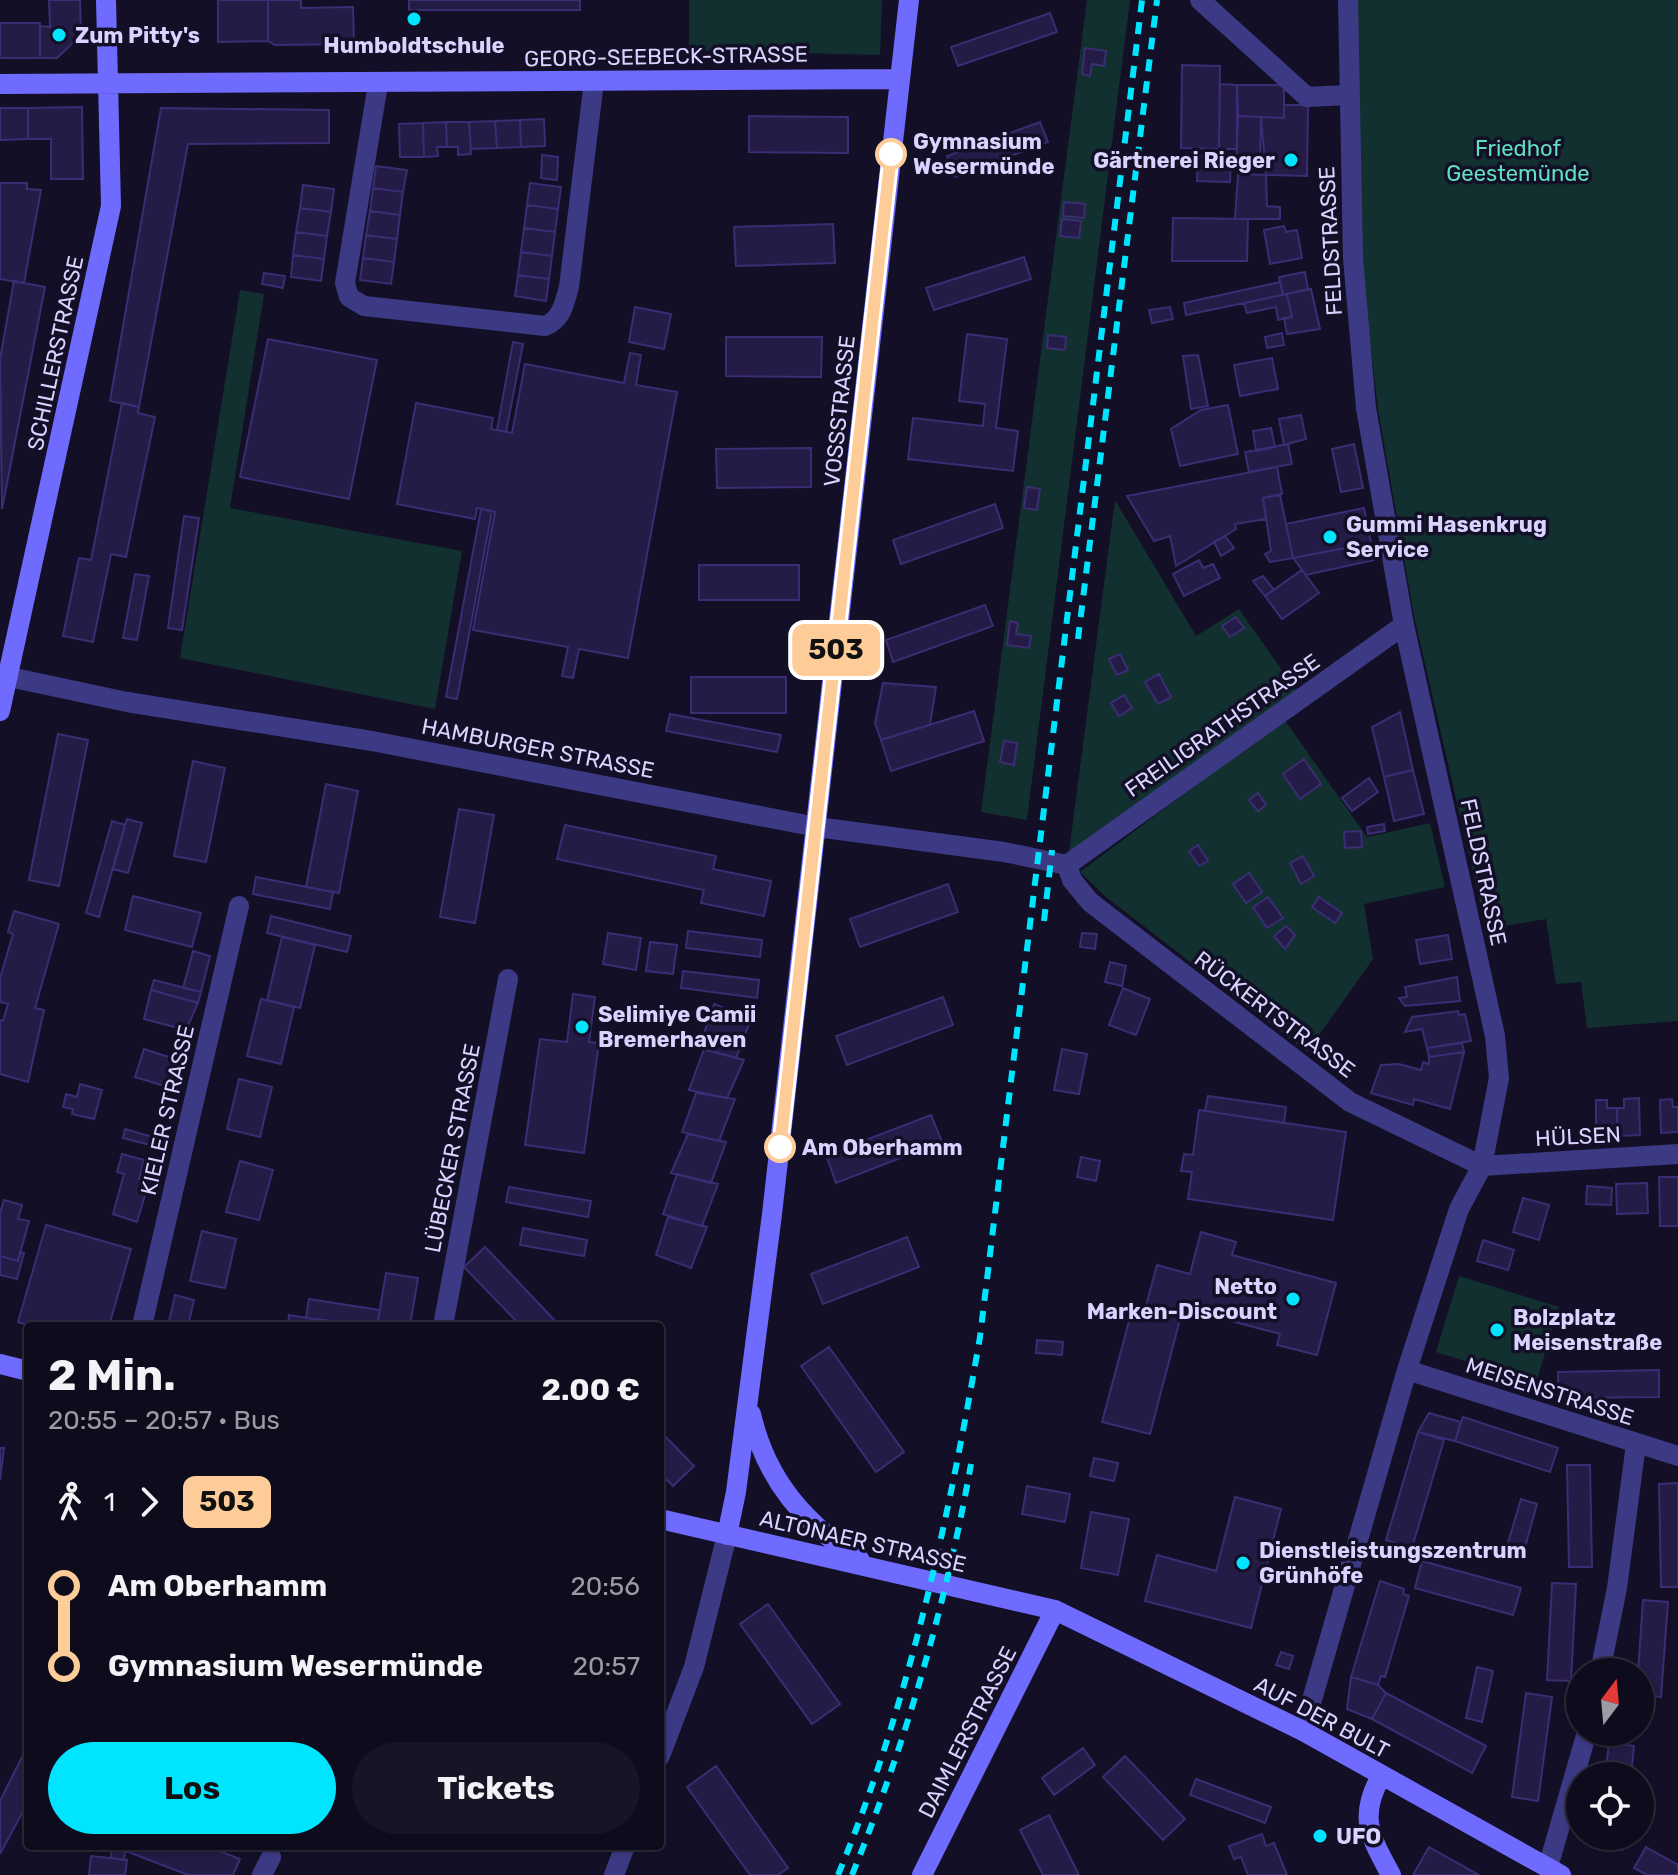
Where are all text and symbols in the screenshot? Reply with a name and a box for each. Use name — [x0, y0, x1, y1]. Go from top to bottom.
marker: Humboldtschule — [405, 10, 423, 28]
place label: Zum Pitty's — [75, 22, 200, 49]
marker: Zum Pitty's — [50, 26, 68, 44]
place label: Humboldtschule — [323, 32, 505, 59]
street label: GEORG-SEEBECK-STRASSE — [524, 41, 808, 72]
place label: Gymnasium Wesermünde — [913, 128, 1055, 180]
park label: Friedhof Geestemünde — [1446, 135, 1590, 187]
marker: Gymnasium Wesermünde — [876, 139, 906, 169]
place label: Gärtnerei Rieger — [1093, 147, 1275, 174]
marker: Gärtnerei Rieger — [1282, 151, 1300, 169]
street label: FELDSTRASSE — [1313, 166, 1348, 316]
street label: SCHILLERSTRASSE — [22, 253, 89, 453]
street label: VOSSSTRASSE — [818, 334, 861, 488]
place label: Gummi Hasenkrug Service — [1346, 511, 1547, 563]
marker: Gummi Hasenkrug Service — [1321, 528, 1339, 546]
line badge: 503 — [790, 624, 882, 676]
text: 503 — [808, 633, 864, 666]
street label: FREILIGRATHSTRASSE — [1120, 648, 1325, 803]
street label: HAMBURGER STRASSE — [419, 713, 657, 784]
street label: FELDSTRASSE — [1455, 796, 1512, 948]
street label: RÜCKERTSTRASSE — [1189, 945, 1360, 1083]
place label: Selimiye Camii Bremerhaven — [598, 1001, 756, 1053]
marker: Selimiye Camii Bremerhaven — [573, 1018, 591, 1036]
street label: KIELER STRASSE — [135, 1022, 200, 1198]
street label: LÜBECKER STRASSE — [419, 1041, 486, 1255]
street label: HÜLSEN — [1534, 1121, 1622, 1152]
marker: Am Oberhamm — [765, 1132, 795, 1162]
place label: Am Oberhamm — [802, 1134, 963, 1161]
place label: Netto Marken-Discount — [1087, 1273, 1277, 1325]
marker: Netto Marken-Discount — [1284, 1290, 1302, 1308]
place label: Bolzplatz Meisenstraße — [1513, 1304, 1662, 1356]
marker: Bolzplatz Meisenstraße — [1488, 1321, 1506, 1339]
text: 2 Min. — [48, 1349, 176, 1401]
street label: MEISENSTRASSE — [1462, 1352, 1637, 1431]
text: 2.00 € — [541, 1372, 640, 1408]
text: 20:55 – 20:57 · Bus — [48, 1405, 280, 1436]
icon: walk — [48, 1480, 92, 1524]
icon: forward — [127, 1480, 171, 1524]
text: 503 — [199, 1485, 255, 1518]
text: 1 — [104, 1487, 115, 1518]
street label: ALTONAER STRASSE — [757, 1505, 969, 1578]
place label: Dienstleistungszentrum Grünhöfe — [1259, 1537, 1527, 1589]
marker: Dienstleistungszentrum Grünhöfe — [1234, 1554, 1252, 1572]
text: Am Oberhamm — [108, 1568, 327, 1604]
text: 20:56 — [570, 1571, 640, 1602]
street label: DAIMLERSTRASSE — [912, 1642, 1022, 1823]
text: Gymnasium Wesermünde — [108, 1648, 483, 1684]
text: 20:57 — [573, 1651, 640, 1682]
north arrow — [1566, 1658, 1654, 1746]
map controls — [1566, 1658, 1654, 1850]
street label: AUF DER BULT — [1250, 1671, 1394, 1764]
button: Los — [48, 1742, 336, 1834]
button: Tickets — [352, 1742, 640, 1834]
button: locate — [1566, 1762, 1654, 1850]
place label: UFO — [1336, 1823, 1381, 1850]
marker: UFO — [1311, 1827, 1329, 1845]

